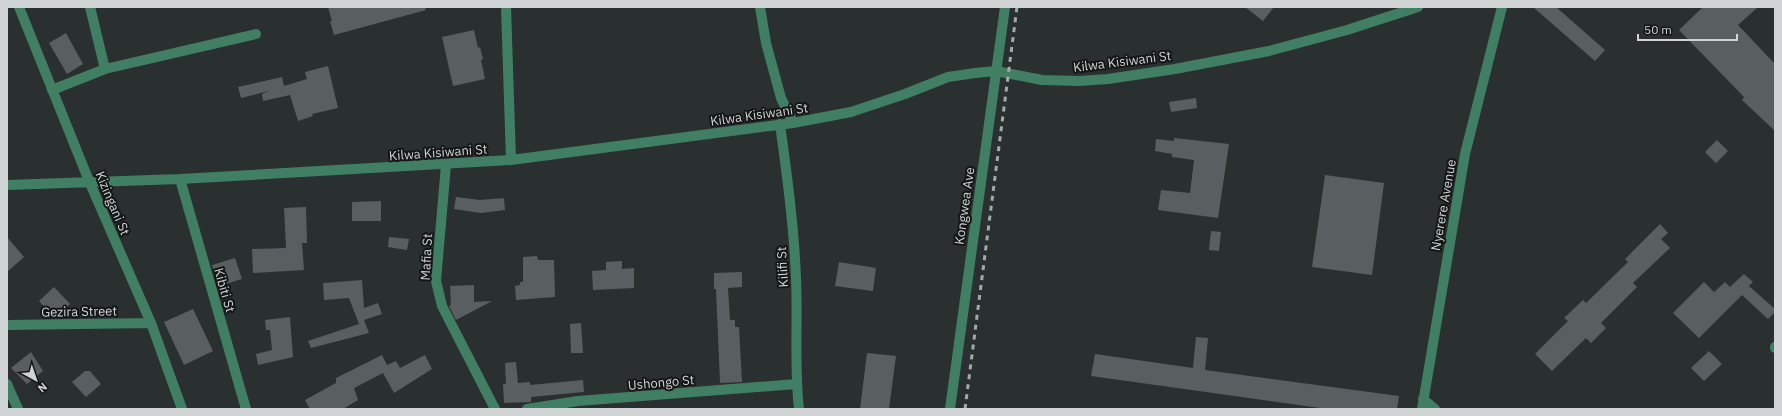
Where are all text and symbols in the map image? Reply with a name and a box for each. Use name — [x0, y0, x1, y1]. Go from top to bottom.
scale bar — [1638, 16, 1737, 42]
text: 50 m — [1644, 22, 1672, 37]
street label: Kilwa Kisiwani St — [1072, 47, 1172, 76]
street label: Kilwa Kisiwani St — [709, 99, 809, 130]
street label: Kilwa Kisiwani St — [388, 141, 488, 164]
street label: Nyerere Avenue — [1427, 158, 1460, 252]
street label: Kongwea Ave — [951, 166, 978, 246]
street label: Kizingani St — [91, 169, 134, 238]
street label: Mafia St — [417, 233, 436, 281]
street label: Kilifi St — [773, 246, 792, 288]
street label: Kibiti St — [210, 266, 239, 314]
street label: Gezira Street — [41, 302, 117, 321]
north arrow — [16, 360, 56, 400]
street label: Ushongo St — [627, 371, 695, 394]
text: N — [35, 380, 50, 396]

